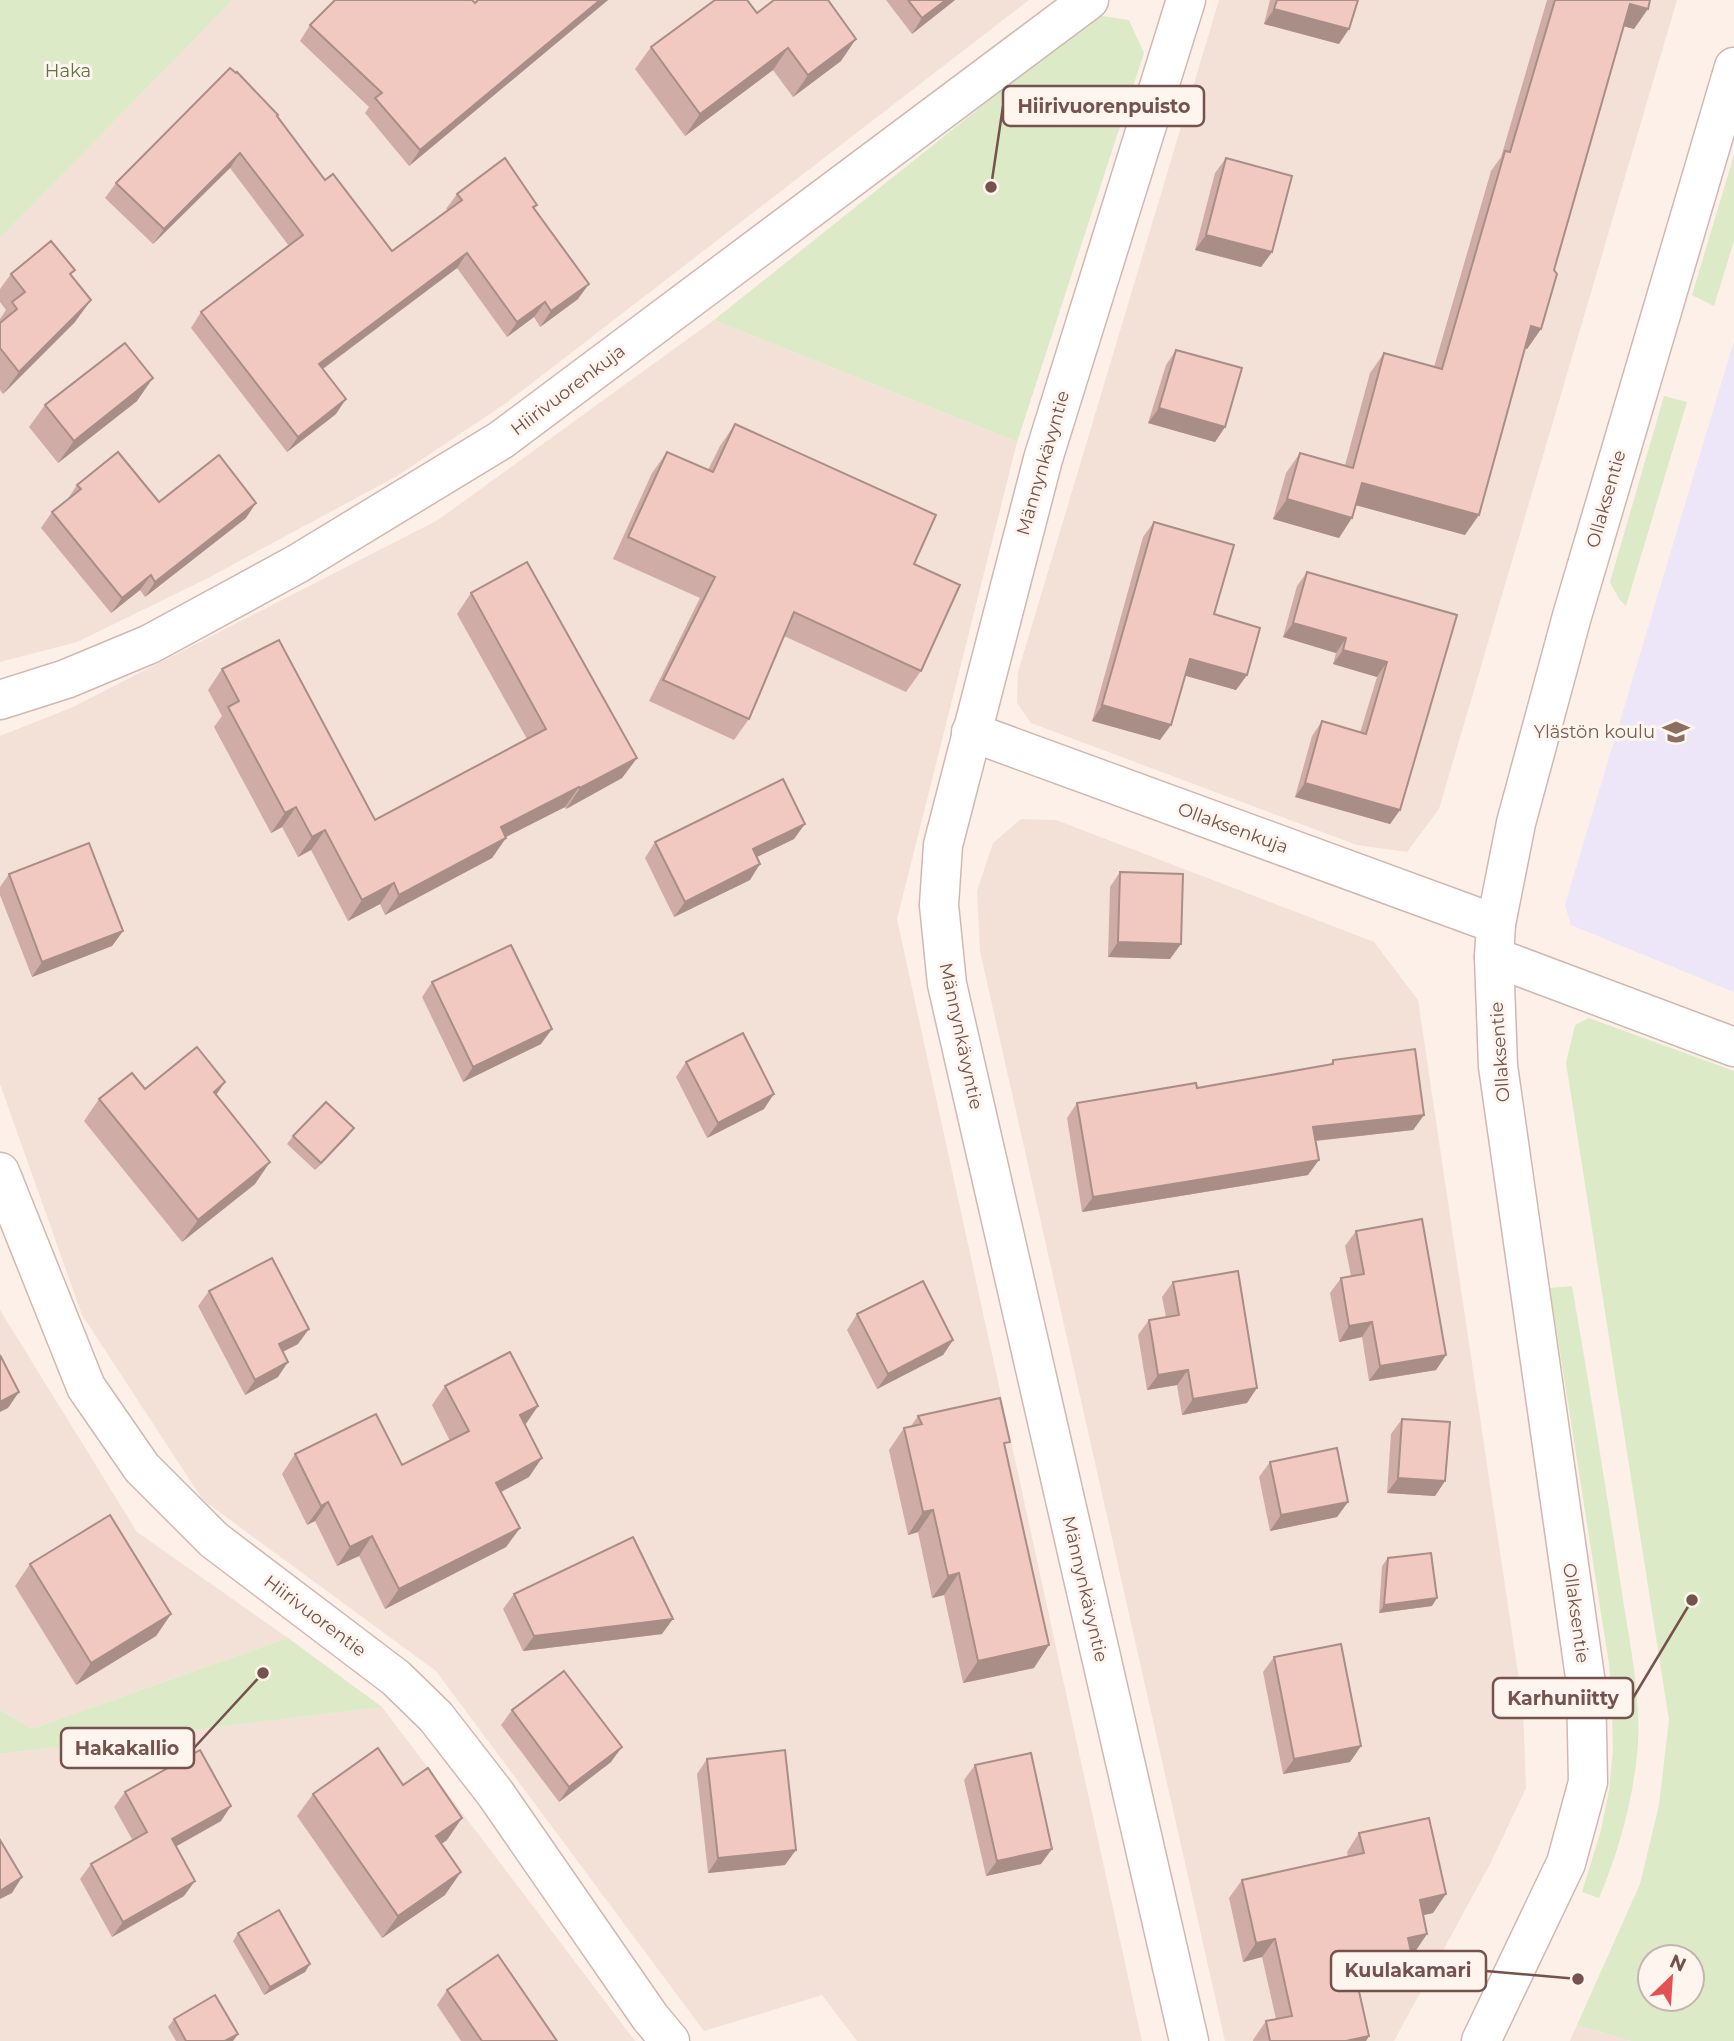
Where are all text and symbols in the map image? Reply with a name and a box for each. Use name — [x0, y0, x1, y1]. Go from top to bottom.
park label: Haka — [45, 60, 91, 82]
callout: Hiirivuorenpuisto — [1003, 86, 1204, 126]
text: Hiirivuorenpuisto — [1018, 95, 1191, 118]
street label: Hiirivuorenkuja — [506, 340, 630, 440]
street label: Männynkävyntie — [1012, 388, 1074, 538]
street label: Ollaksentie — [1582, 447, 1630, 550]
school or university icon: Ylästön koulu — [1661, 717, 1691, 747]
place label: Ylästön koulu — [1534, 721, 1655, 743]
street label: Ollaksenkuja — [1175, 798, 1291, 858]
street label: Männynkävyntie — [935, 961, 987, 1111]
street label: Ollaksentie — [1486, 1001, 1514, 1103]
street label: Männynkävyntie — [1057, 1514, 1113, 1664]
street label: Ollaksentie — [1558, 1562, 1594, 1665]
street label: Hiirivuorentie — [259, 1570, 371, 1662]
callout: Karhuniitty — [1493, 1678, 1633, 1718]
text: Karhuniitty — [1507, 1687, 1619, 1710]
callout: Hakakallio — [61, 1728, 194, 1768]
text: Hakakallio — [75, 1737, 179, 1760]
north arrow — [1636, 1943, 1706, 2013]
text: N — [1666, 1949, 1690, 1977]
callout: Kuulakamari — [1331, 1951, 1486, 1991]
text: Kuulakamari — [1345, 1959, 1471, 1982]

